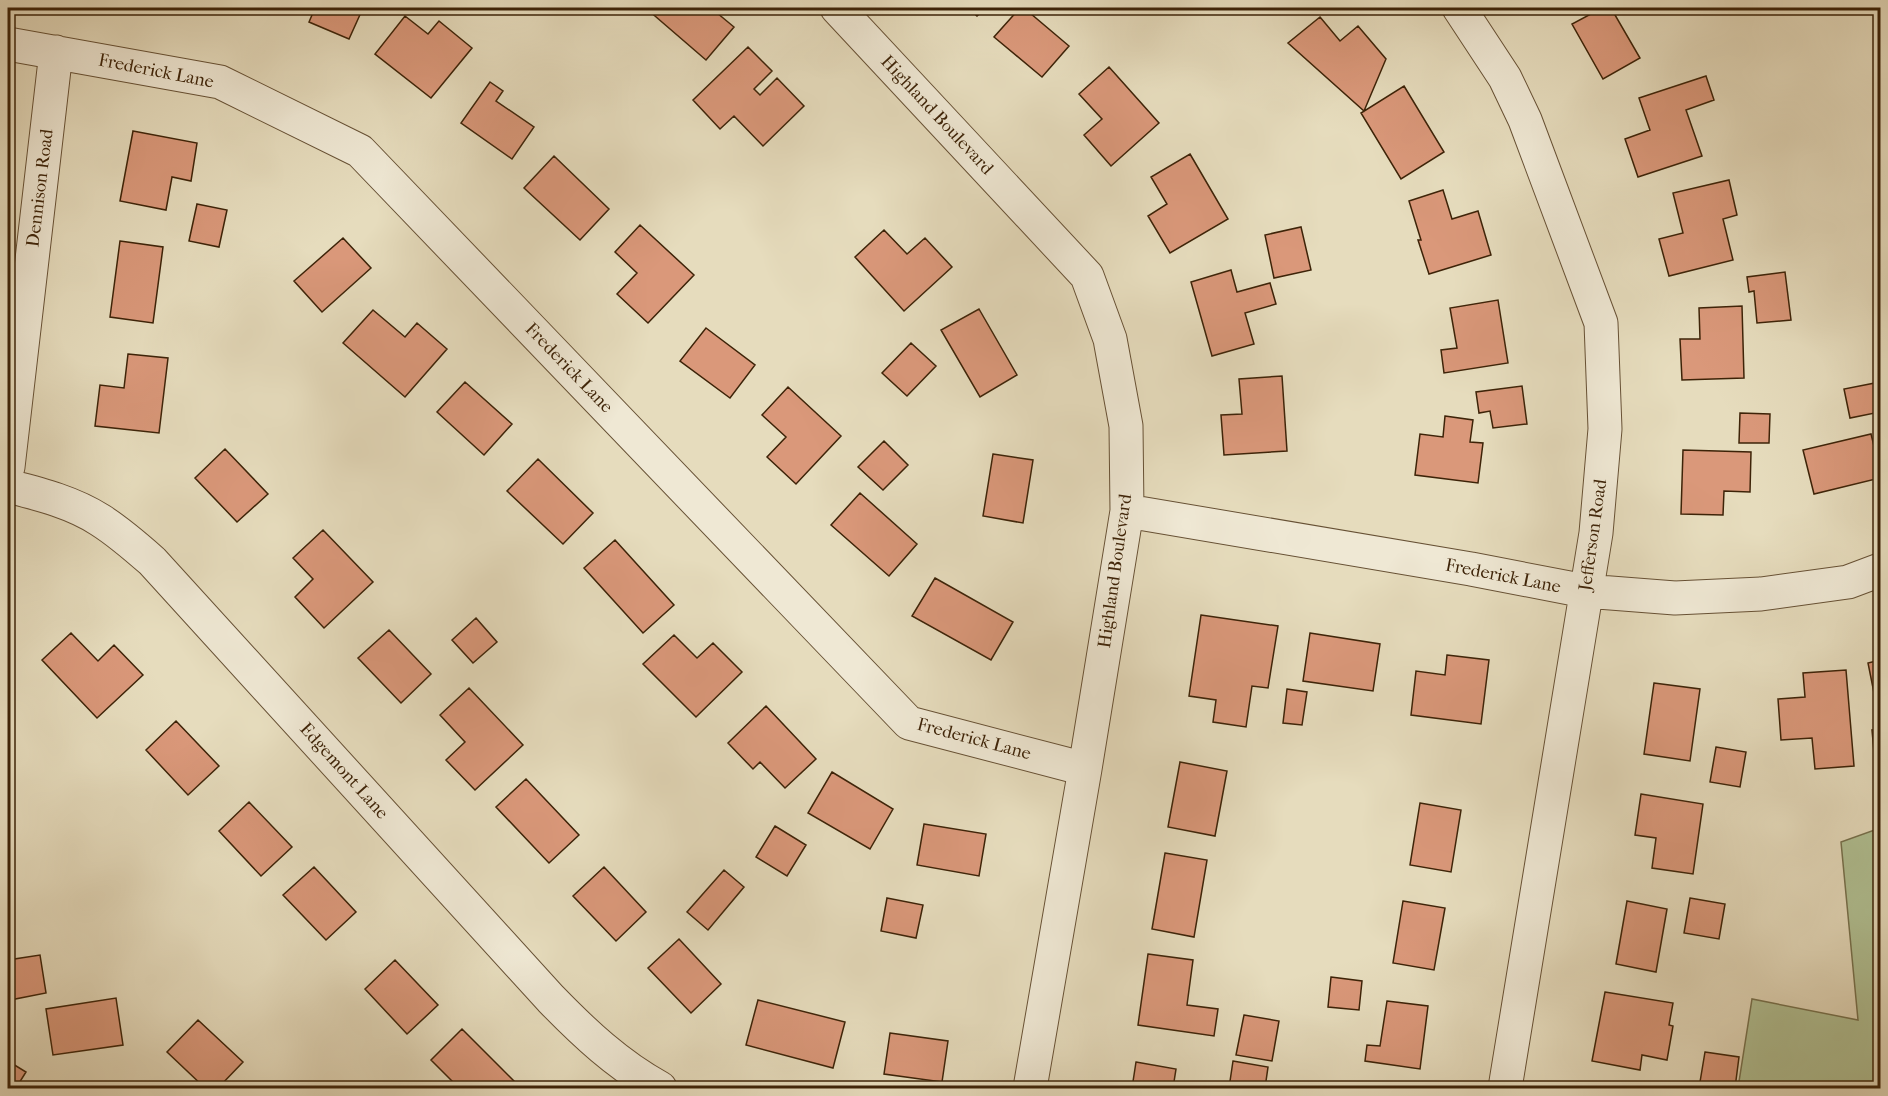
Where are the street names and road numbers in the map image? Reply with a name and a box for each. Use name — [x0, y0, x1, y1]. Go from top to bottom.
street label: Frederick Lane — [96, 50, 216, 93]
street label: Highland Boulevard — [876, 51, 998, 179]
street label: Dennison Road — [22, 128, 58, 248]
street label: Frederick Lane — [521, 319, 617, 418]
street label: Jefferson Road — [1574, 478, 1611, 594]
street label: Highland Boulevard — [1094, 492, 1136, 649]
street label: Frederick Lane — [1443, 555, 1563, 598]
street label: Frederick Lane — [915, 714, 1033, 764]
street label: Edgemont Lane — [295, 719, 393, 824]

